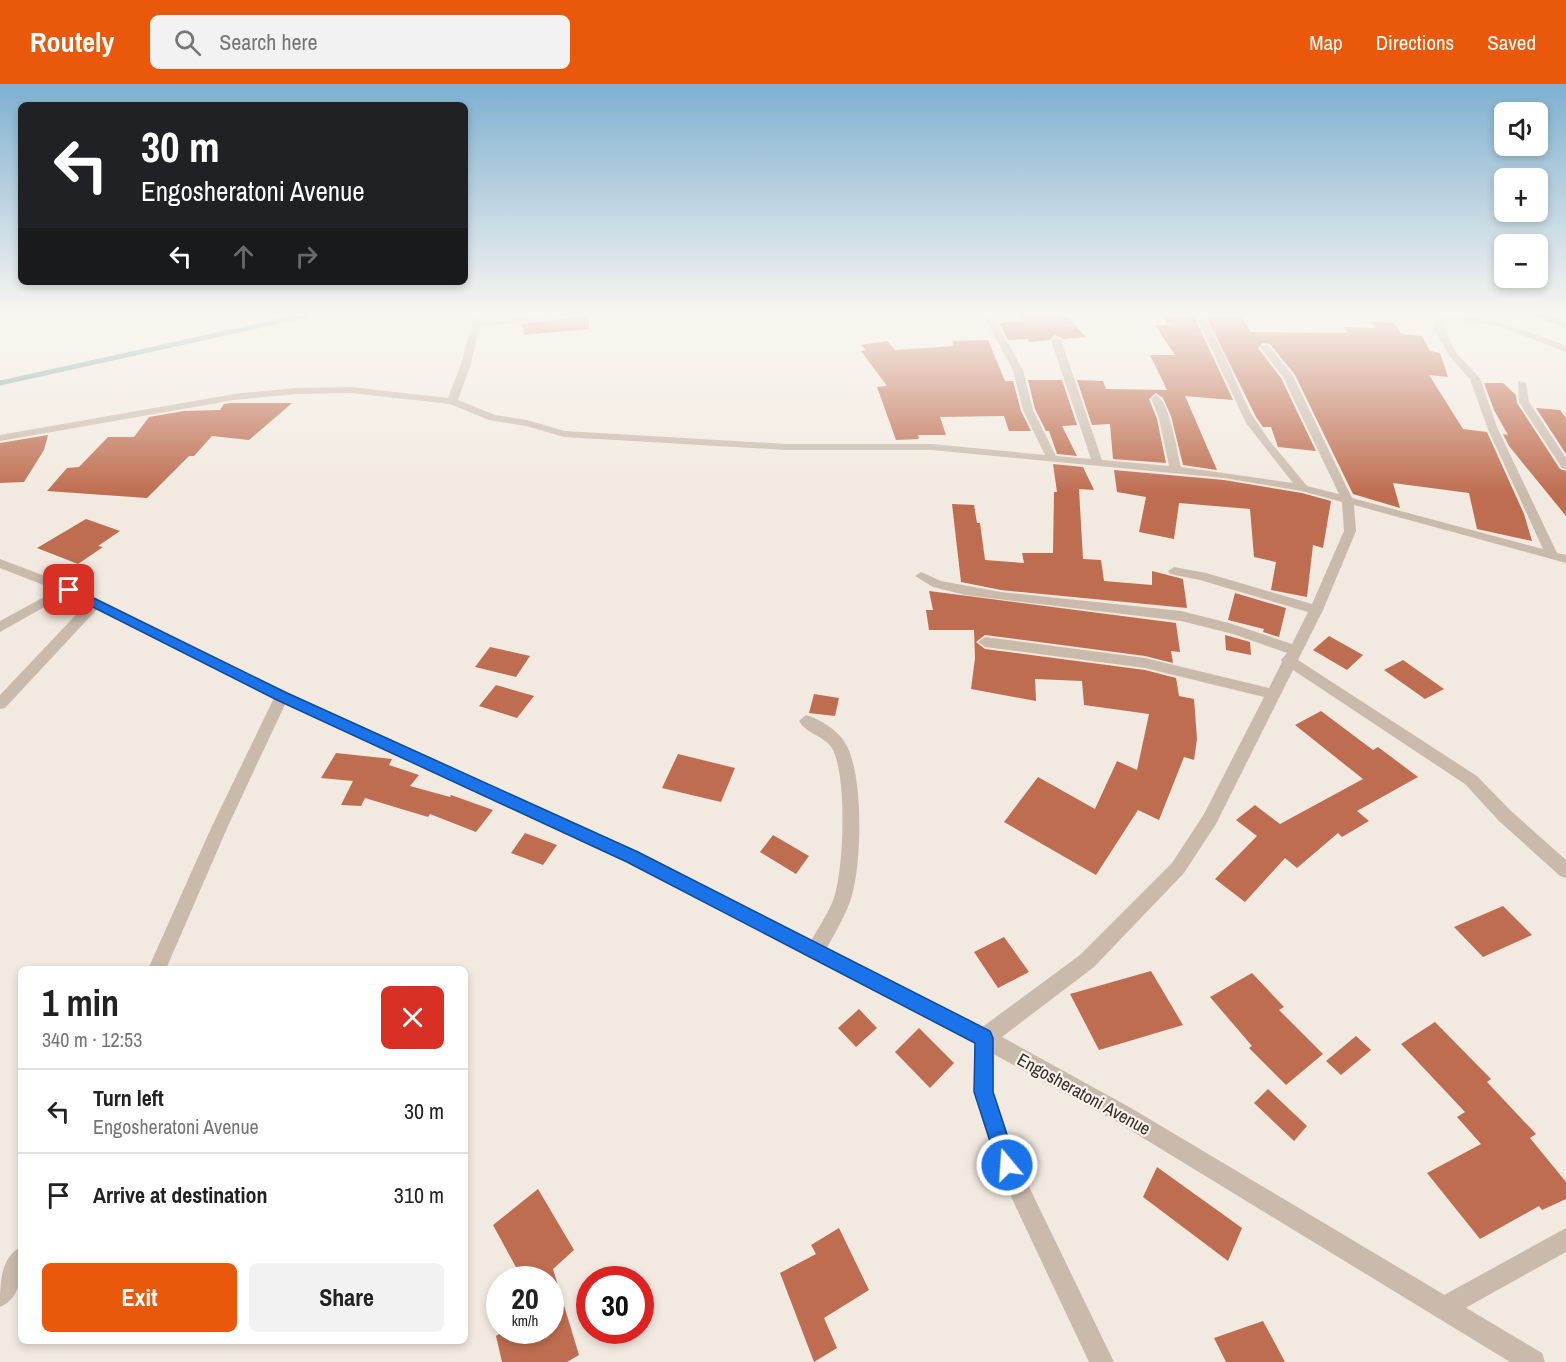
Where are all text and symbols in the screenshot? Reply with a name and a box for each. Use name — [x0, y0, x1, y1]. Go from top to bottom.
search box — [150, 15, 570, 69]
text: Routely — [30, 23, 114, 61]
icon: search — [171, 26, 204, 59]
text: Search here — [219, 27, 317, 57]
text: Map — [1309, 28, 1343, 57]
text: Directions — [1376, 28, 1454, 57]
text: Saved — [1487, 28, 1536, 57]
map controls — [1494, 102, 1548, 288]
button: sound — [1494, 102, 1548, 156]
text: 30 m — [141, 119, 220, 175]
icon: left — [42, 126, 120, 204]
button: + — [1494, 168, 1548, 222]
text: Engosheratoni Avenue — [141, 173, 365, 209]
button: − — [1494, 234, 1548, 288]
icon: left — [164, 240, 197, 273]
icon: ahead — [227, 240, 260, 273]
icon: right — [290, 240, 323, 273]
pin — [43, 564, 94, 615]
icon: arrive — [52, 573, 85, 606]
text: 1 min — [42, 979, 119, 1027]
button: close — [381, 986, 444, 1049]
text: 340 m · 12:53 — [42, 1026, 142, 1053]
street label: Engosheratoni Avenue — [1013, 1047, 1155, 1141]
text: Turn left — [93, 1083, 164, 1113]
icon: left — [42, 1095, 75, 1128]
text: 30 m — [404, 1096, 444, 1126]
text: Engosheratoni Avenue — [93, 1113, 259, 1140]
position arrow — [975, 1133, 1039, 1197]
icon: arrive — [42, 1179, 75, 1212]
text: Arrive at destination — [93, 1180, 267, 1210]
text: 310 m — [394, 1180, 444, 1210]
button: Exit — [42, 1263, 237, 1332]
button: Share — [249, 1263, 444, 1332]
speed limit sign: 30 — [576, 1266, 654, 1344]
text: 20 — [511, 1278, 539, 1318]
text: km/h — [512, 1310, 538, 1331]

